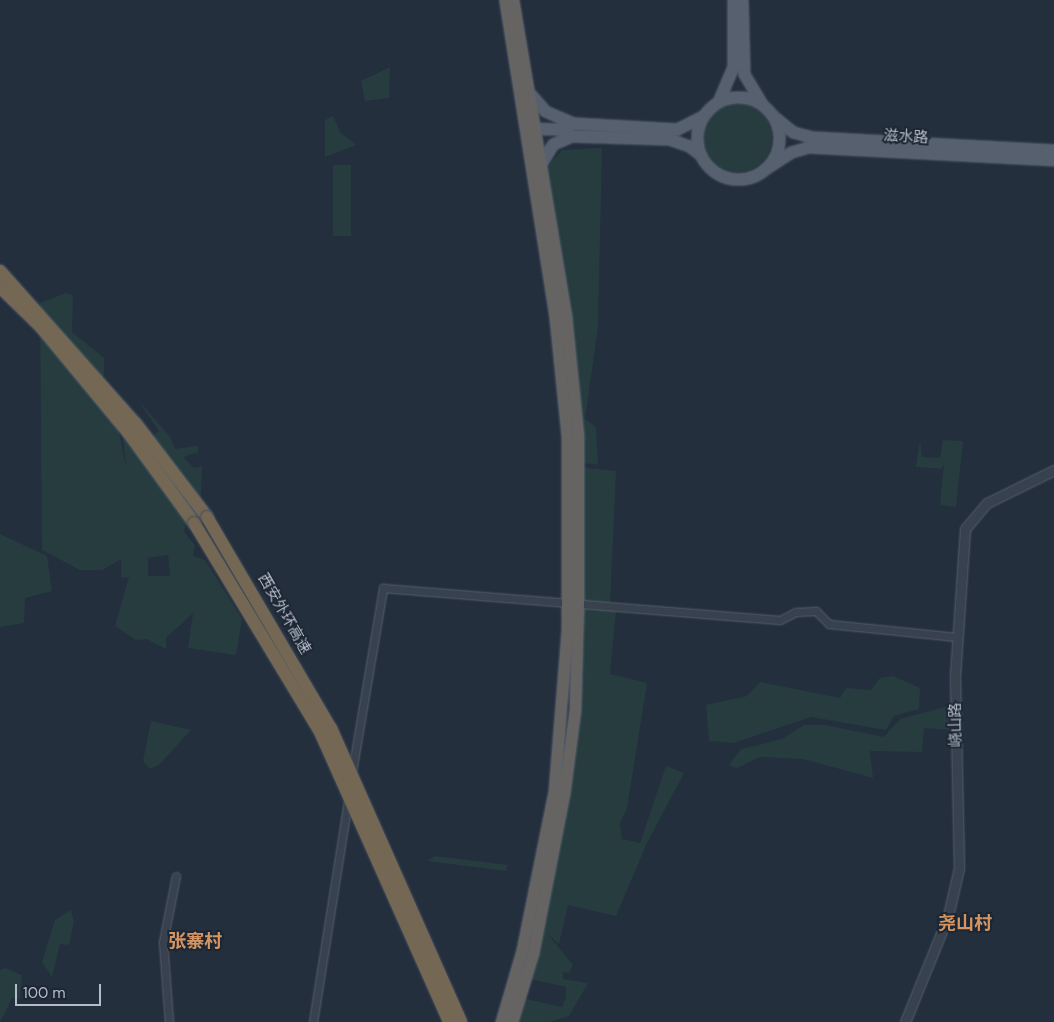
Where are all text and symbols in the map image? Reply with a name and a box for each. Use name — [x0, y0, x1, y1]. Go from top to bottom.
street label: 滋水路 — [883, 127, 929, 147]
street label: 西安外环高速 — [254, 571, 314, 657]
street label: 峣山路 — [947, 702, 965, 748]
district label: 尧山村 — [938, 912, 992, 934]
district label: 张寨村 — [168, 930, 222, 952]
scale bar — [18, 974, 104, 1006]
text: 100 m — [23, 983, 66, 1003]

